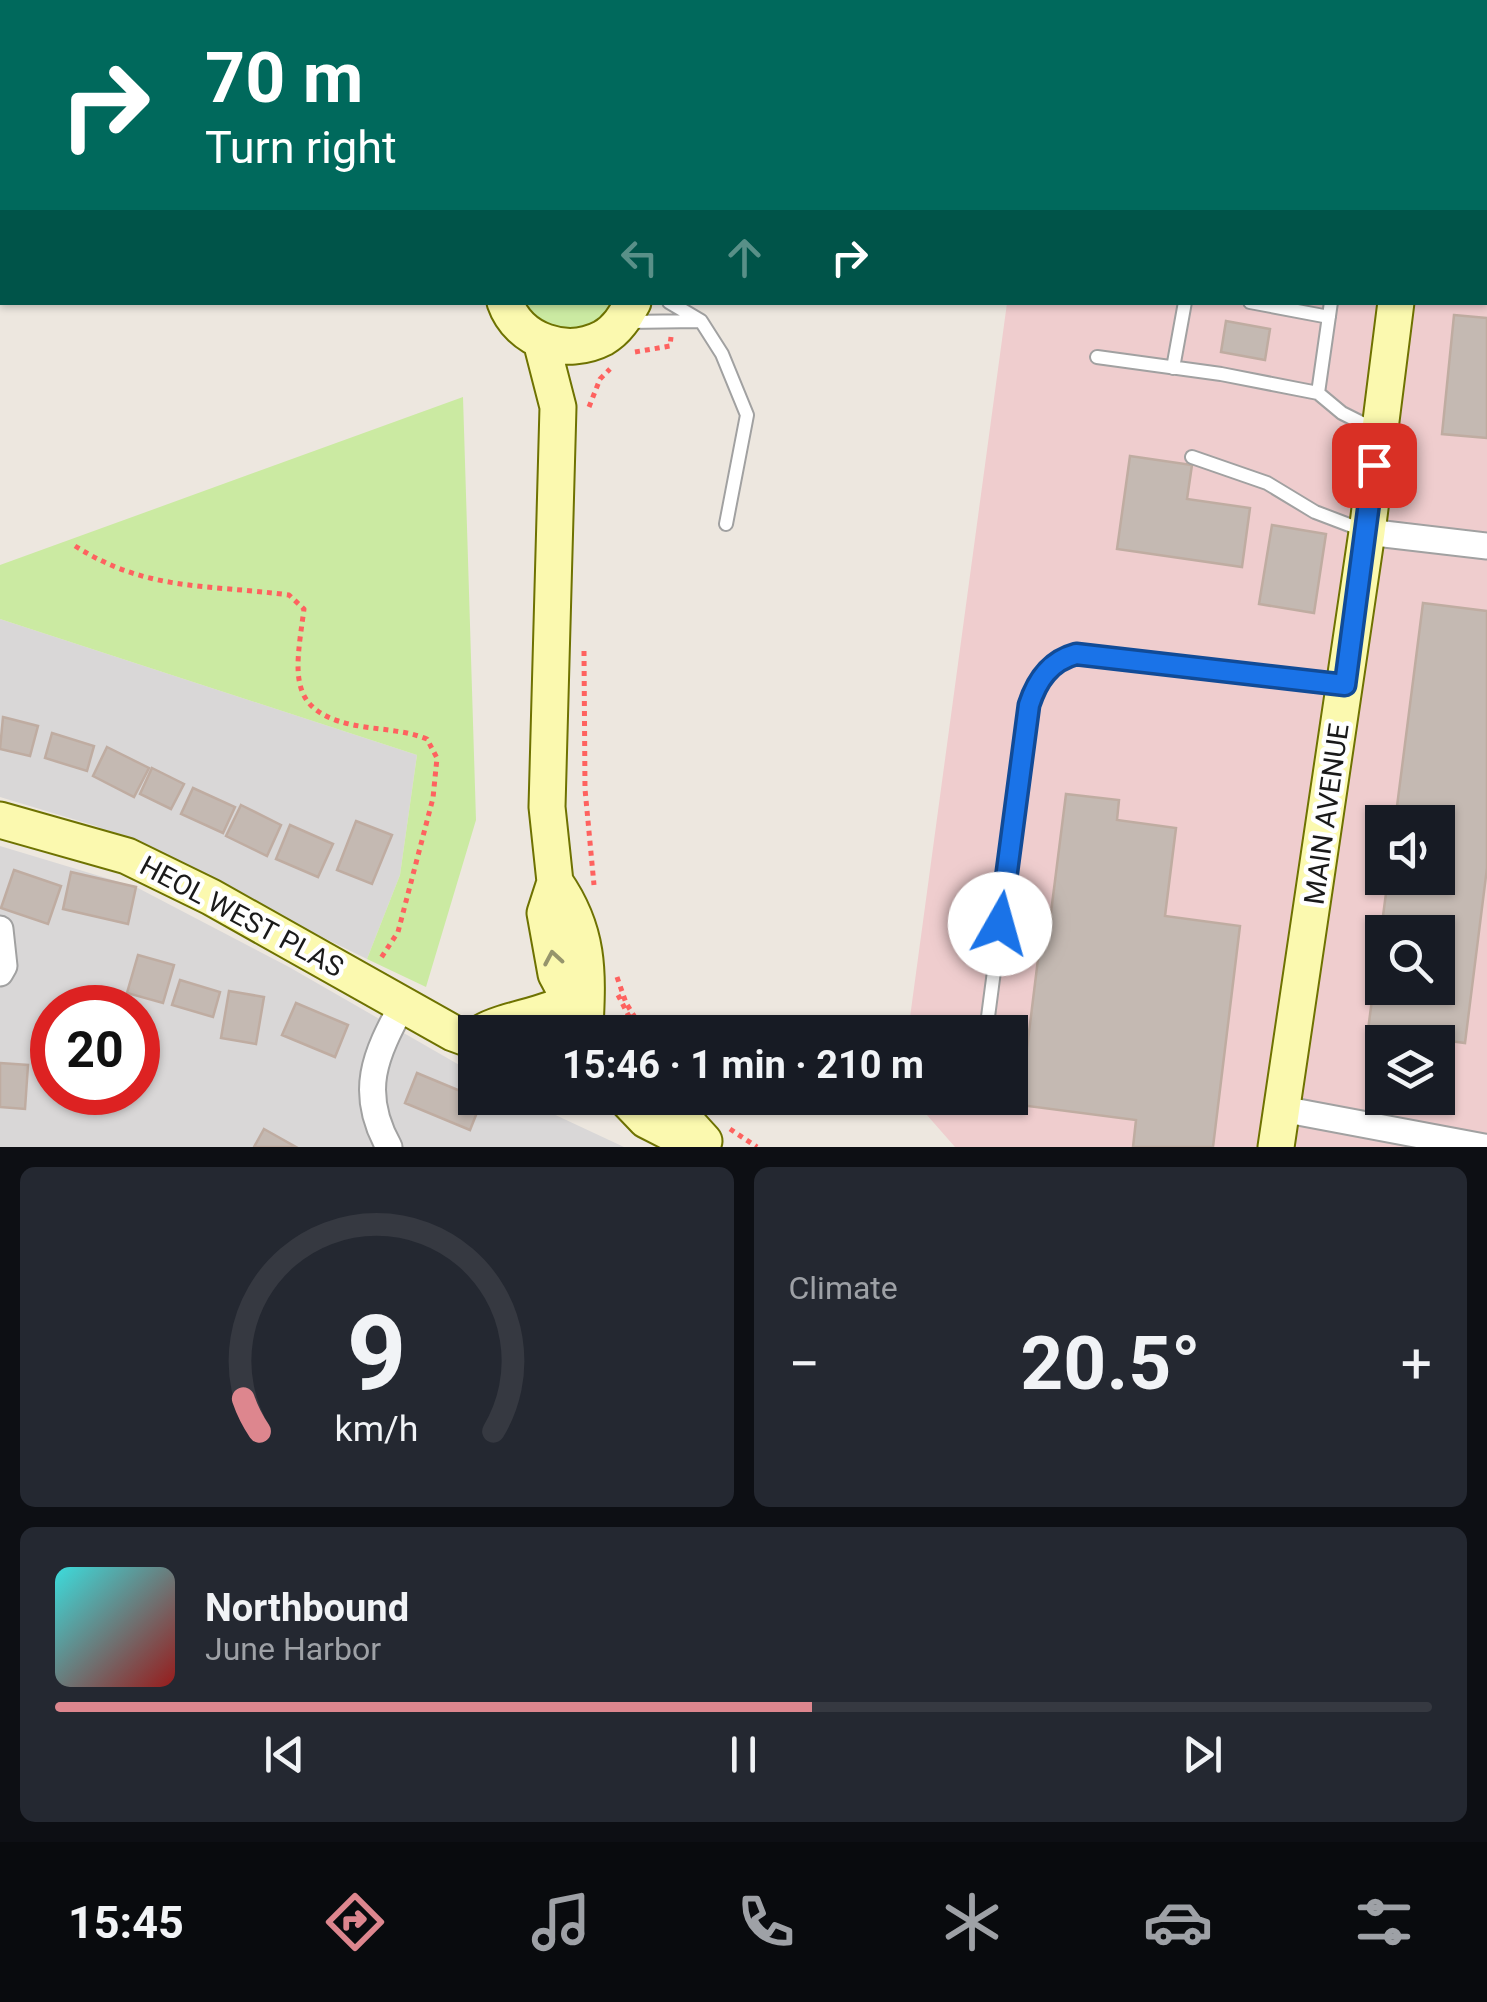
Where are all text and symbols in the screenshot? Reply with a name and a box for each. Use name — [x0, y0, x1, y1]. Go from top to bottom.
text: 70 m — [205, 37, 363, 119]
icon: right — [40, 40, 170, 170]
text: Turn right — [205, 121, 397, 174]
icon: left — [612, 230, 667, 285]
icon: ahead — [717, 230, 772, 285]
icon: right — [822, 230, 877, 285]
pin — [1332, 423, 1417, 508]
icon: arrive — [1347, 438, 1402, 493]
street label: MAIN AVENUE — [1297, 721, 1356, 907]
map controls — [1365, 805, 1455, 1115]
button: sound — [1365, 805, 1455, 895]
street label: HEOL WEST PLAS — [134, 849, 349, 984]
position arrow — [948, 872, 1052, 976]
button: search — [1365, 915, 1455, 1005]
one-way arrow — [543, 949, 564, 966]
speed limit sign: 20 — [30, 985, 160, 1115]
button: layers — [1365, 1025, 1455, 1115]
text: 15:46 · 1 min · 210 m — [562, 1043, 924, 1087]
text: Climate — [789, 1269, 898, 1307]
text: 9 — [347, 1293, 407, 1414]
text: 20.5° — [1020, 1319, 1200, 1407]
text: − — [789, 1332, 820, 1396]
text: + — [1401, 1332, 1432, 1396]
text: km/h — [335, 1408, 419, 1450]
text: Northbound — [205, 1586, 409, 1630]
text: June Harbor — [205, 1630, 381, 1668]
icon: previous — [257, 1727, 312, 1782]
icon: pause — [716, 1727, 771, 1782]
icon: next — [1175, 1727, 1230, 1782]
icon: directions — [320, 1887, 390, 1957]
icon: music — [526, 1887, 596, 1957]
icon: phone — [731, 1887, 801, 1957]
icon: climate — [937, 1887, 1007, 1957]
icon: car — [1143, 1887, 1213, 1957]
icon: filters — [1349, 1887, 1419, 1957]
text: 15:45 — [68, 1896, 184, 1949]

